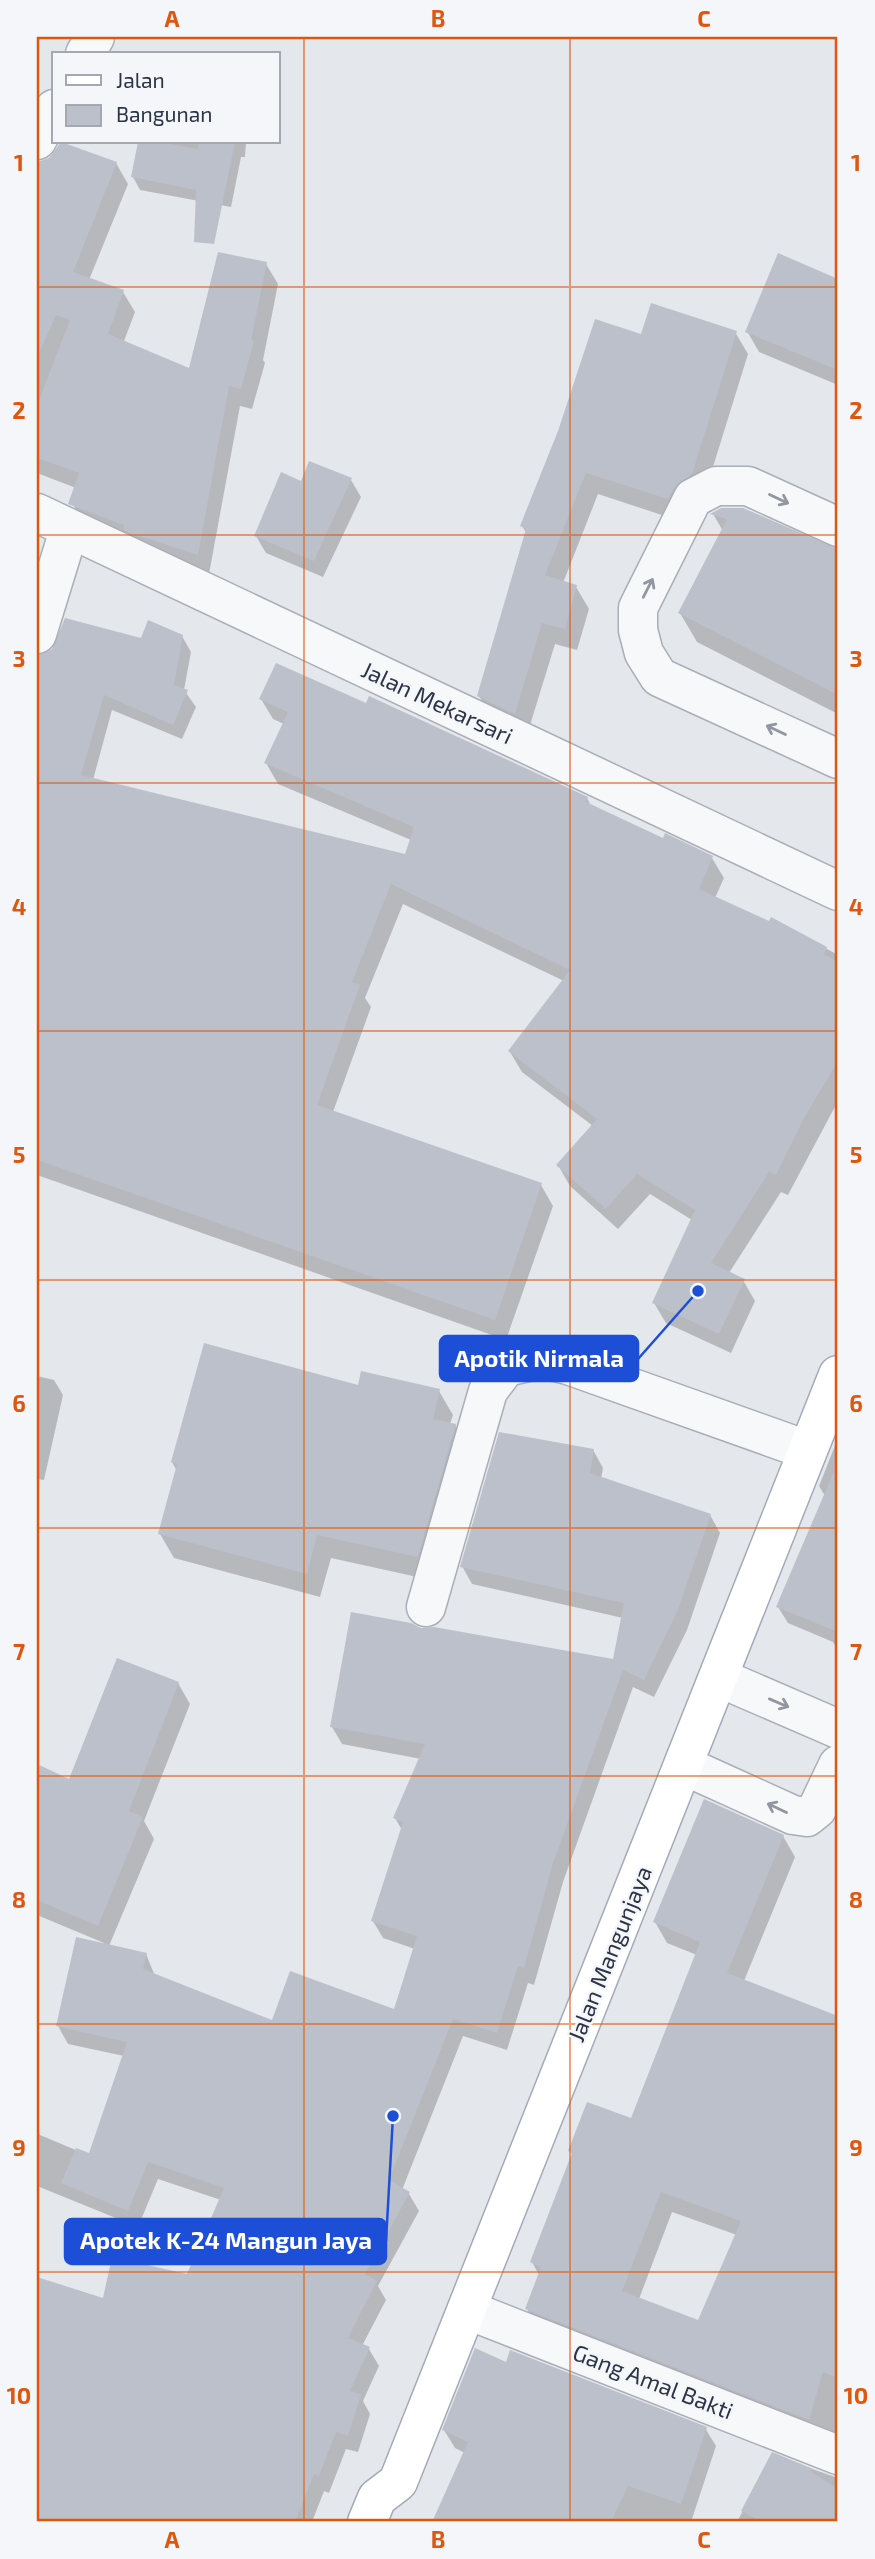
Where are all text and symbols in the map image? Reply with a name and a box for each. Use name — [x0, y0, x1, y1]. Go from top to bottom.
text: A — [164, 4, 180, 32]
text: B — [431, 4, 445, 32]
text: C — [697, 4, 711, 32]
legend — [52, 52, 280, 144]
text: Jalan — [116, 67, 165, 92]
text: Bangunan — [116, 101, 212, 126]
text: 1 — [14, 148, 24, 176]
text: 1 — [851, 148, 861, 176]
text: 2 — [12, 396, 26, 424]
text: 2 — [849, 396, 863, 424]
one-way arrow — [768, 493, 789, 507]
one-way arrow — [641, 578, 655, 599]
text: 3 — [12, 644, 26, 672]
text: 3 — [849, 644, 863, 672]
street label: Jalan Mekarsari — [357, 655, 518, 749]
one-way arrow — [766, 723, 787, 736]
text: 4 — [12, 892, 26, 920]
text: 4 — [849, 892, 863, 920]
text: 5 — [13, 1140, 25, 1168]
text: 5 — [850, 1140, 862, 1168]
callout: Apotik Nirmala — [440, 1336, 638, 1381]
text: Apotik Nirmala — [454, 1343, 624, 1372]
text: 6 — [12, 1389, 26, 1417]
text: 6 — [849, 1389, 863, 1417]
text: 7 — [13, 1637, 25, 1665]
text: 7 — [850, 1637, 862, 1665]
one-way arrow — [768, 1697, 790, 1710]
one-way arrow — [767, 1801, 788, 1814]
street label: Jalan Mangunjaya — [561, 1862, 657, 2046]
text: 8 — [12, 1885, 26, 1913]
text: 8 — [849, 1885, 863, 1913]
text: 9 — [12, 2133, 26, 2161]
text: 9 — [849, 2133, 863, 2161]
callout: Apotek K-24 Mangun Jaya — [65, 2219, 386, 2264]
text: Apotek K-24 Mangun Jaya — [80, 2225, 372, 2254]
street label: Gang Amal Bakti — [569, 2338, 737, 2424]
text: 10 — [7, 2381, 31, 2409]
text: 10 — [844, 2381, 868, 2409]
text: A — [164, 2525, 180, 2553]
text: B — [431, 2525, 445, 2553]
text: C — [697, 2525, 711, 2553]

